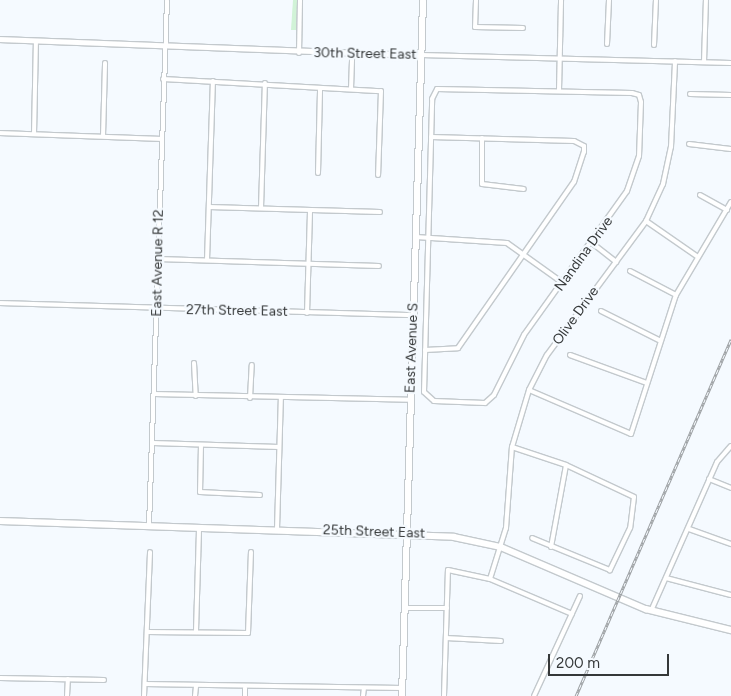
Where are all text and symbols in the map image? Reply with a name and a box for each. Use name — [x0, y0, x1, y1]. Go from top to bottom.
street label: 30th Street East — [313, 45, 417, 63]
street label: East Avenue R 12 — [149, 209, 167, 317]
street label: Nandina Drive — [551, 213, 617, 295]
street label: Olive Drive — [549, 284, 603, 348]
street label: 27th Street East — [186, 302, 288, 320]
street label: East Avenue S — [402, 303, 422, 393]
street label: 25th Street East — [323, 522, 425, 542]
scale bar — [551, 644, 672, 676]
text: 200 m — [556, 654, 600, 672]

